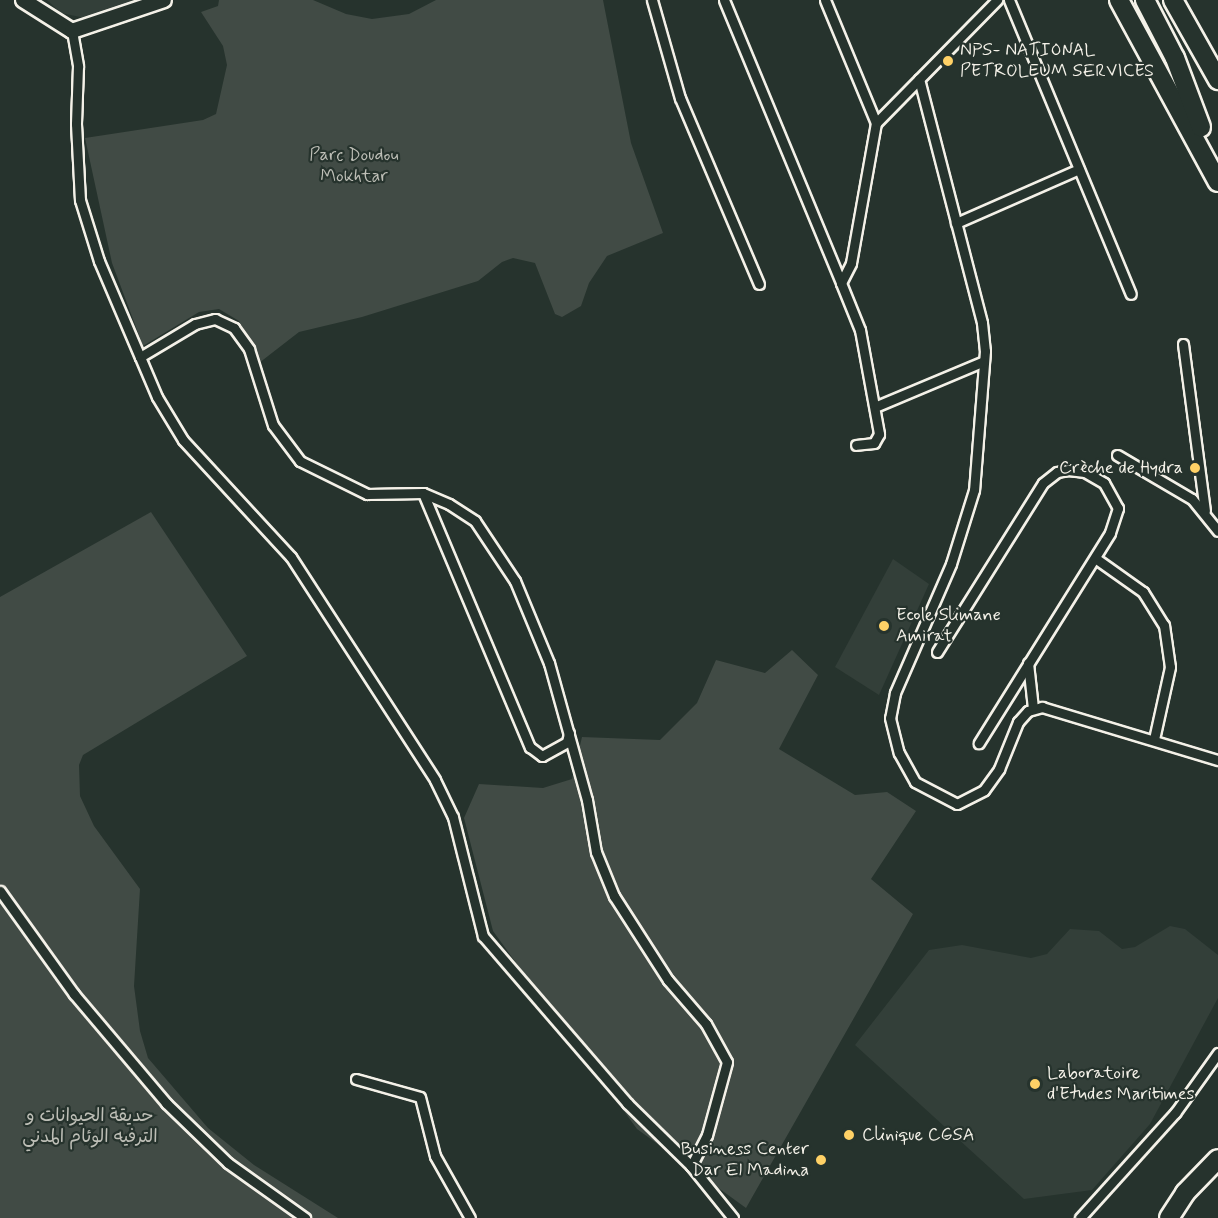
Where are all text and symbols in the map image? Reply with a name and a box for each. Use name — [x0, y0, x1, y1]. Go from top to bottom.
place label: NPS- NATIONAL PETROLEUM SERVICES — [960, 40, 1159, 82]
marker: NPS- NATIONAL PETROLEUM SERVICES — [941, 54, 955, 68]
park label: Parc Doudou Mokhtar — [309, 145, 399, 188]
place label: Crèche de Hydra — [1054, 457, 1183, 479]
marker: Crèche de Hydra — [1188, 461, 1202, 475]
place label: Ecole Slimane Amirat — [896, 605, 1001, 648]
marker: Ecole Slimane Amirat — [877, 619, 891, 633]
place label: Laboratoire d'Etudes Maritimes — [1047, 1063, 1197, 1106]
marker: Laboratoire d'Etudes Maritimes — [1028, 1077, 1042, 1091]
park label: حديقة الحيوانات و الترفيه الوئام المدني — [22, 1106, 158, 1148]
place label: Clinique CGSA — [862, 1124, 974, 1146]
marker: Clinique CGSA — [840, 1126, 858, 1144]
place label: Business Center Dar El Madina — [678, 1139, 809, 1182]
marker: Business Center Dar El Madina — [814, 1153, 828, 1167]

